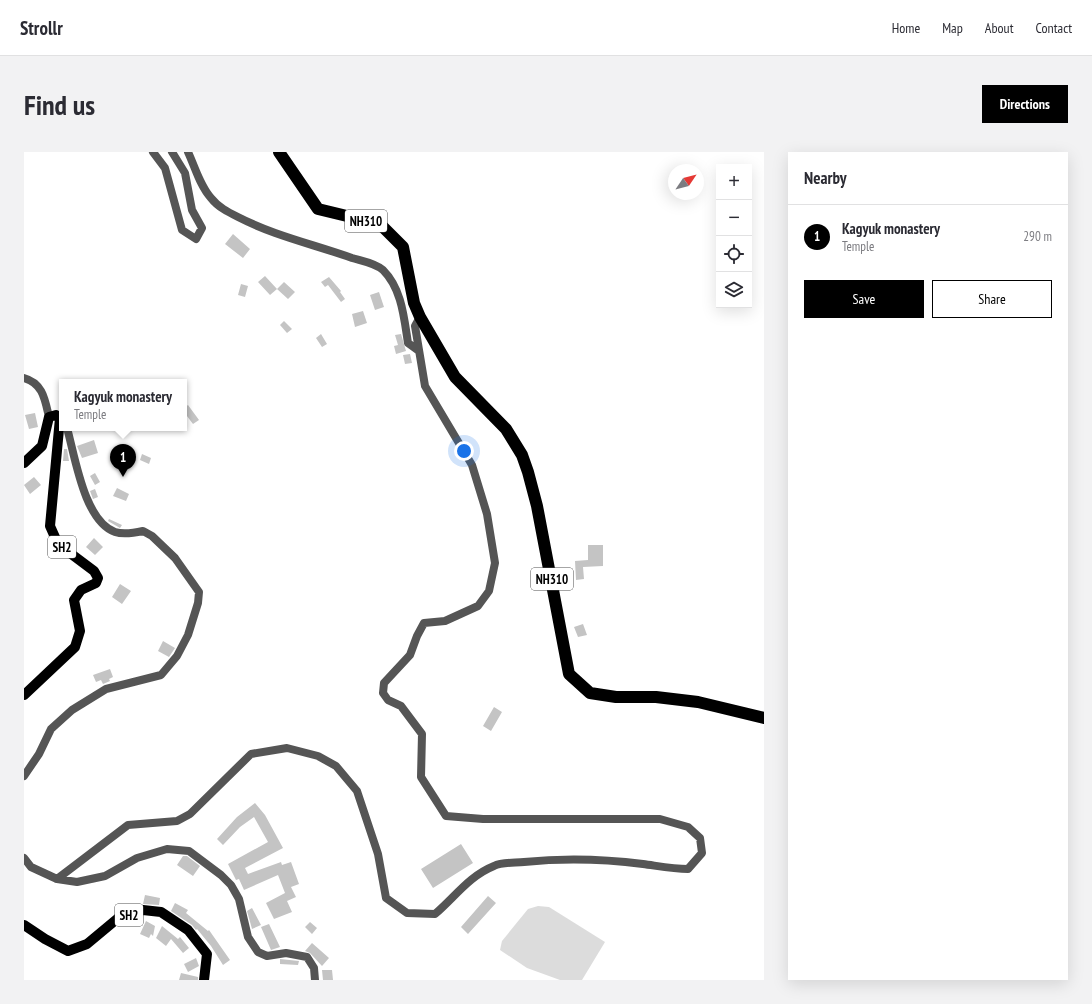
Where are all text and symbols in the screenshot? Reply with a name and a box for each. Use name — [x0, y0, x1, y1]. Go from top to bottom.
text: Strollr — [20, 16, 63, 40]
text: Home — [892, 19, 920, 37]
text: Map — [942, 19, 963, 37]
text: About — [985, 19, 1014, 37]
text: Contact — [1036, 19, 1072, 37]
button: Directions — [982, 85, 1068, 123]
text: Find us — [24, 86, 95, 123]
north arrow — [668, 164, 704, 200]
map controls — [716, 164, 752, 308]
button: + — [716, 164, 752, 200]
text: Nearby — [804, 167, 847, 189]
button: − — [716, 200, 752, 236]
road number: NH310 — [345, 210, 387, 232]
text: Kagyuk monastery — [842, 219, 940, 238]
text: 1 — [814, 228, 820, 245]
text: 290 m — [1023, 228, 1052, 245]
button: locate — [716, 236, 752, 272]
text: Temple — [842, 238, 874, 255]
button: layers — [716, 272, 752, 308]
button: Save — [804, 280, 924, 318]
button: Share — [932, 280, 1052, 318]
popup — [59, 379, 187, 431]
text: Kagyuk monastery — [74, 387, 172, 406]
text: Temple — [74, 406, 106, 423]
your location — [454, 441, 474, 461]
pin: 1 — [110, 444, 136, 477]
road number: SH2 — [48, 536, 76, 558]
road number: NH310 — [531, 568, 573, 590]
road number: SH2 — [115, 904, 143, 926]

